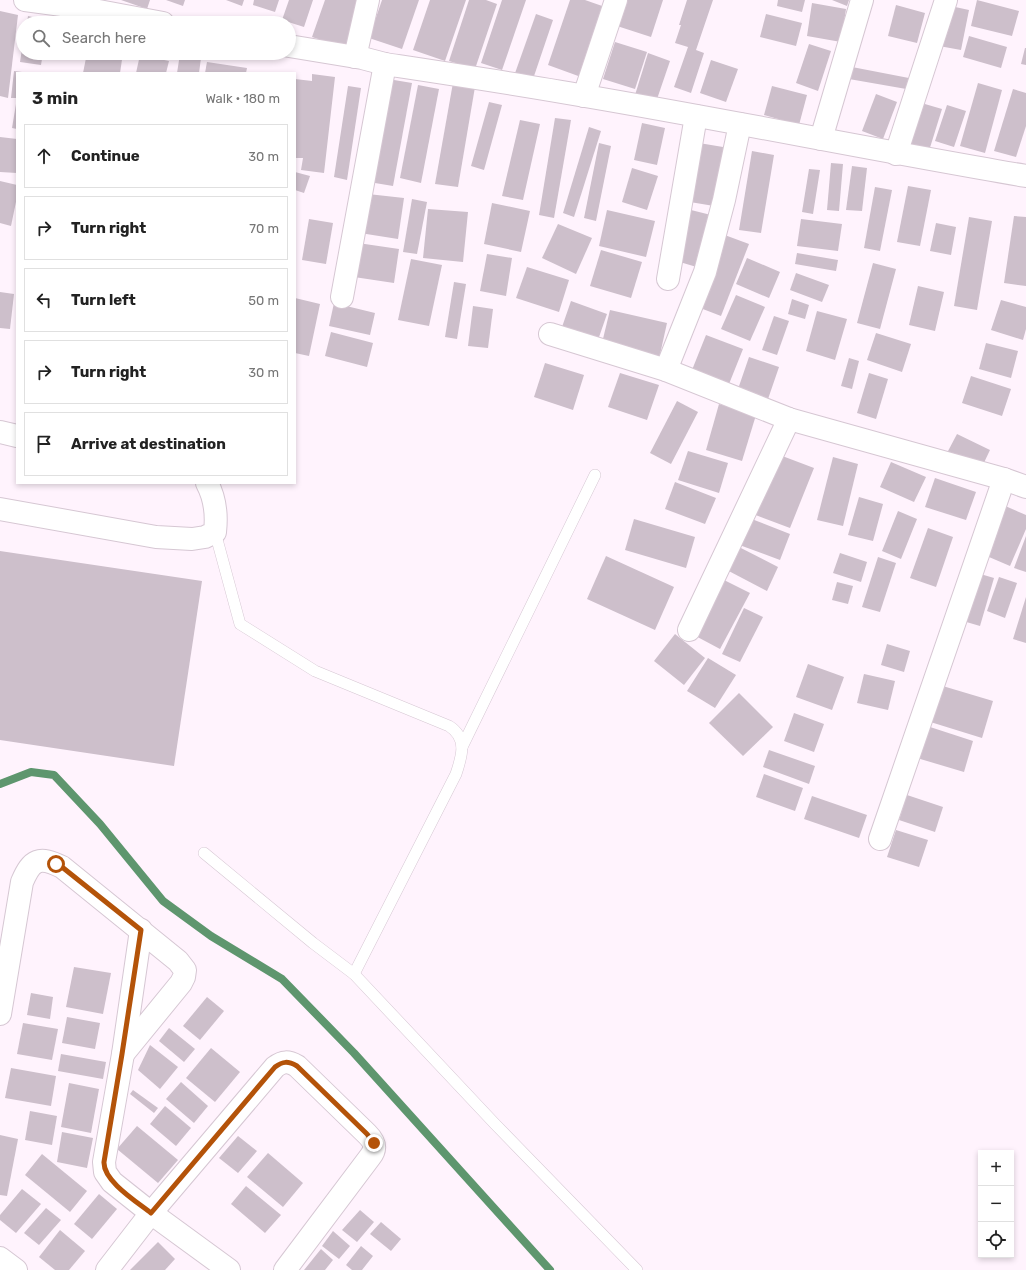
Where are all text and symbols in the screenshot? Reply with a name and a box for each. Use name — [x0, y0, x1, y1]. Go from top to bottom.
search box — [16, 16, 296, 60]
icon: search — [30, 27, 52, 49]
text: Search here — [62, 29, 146, 47]
text: 3 min — [32, 88, 78, 108]
text: Walk · 180 m — [205, 91, 280, 106]
icon: ahead — [33, 145, 55, 167]
text: Continue — [71, 147, 140, 165]
text: 30 m — [248, 149, 279, 164]
icon: right — [33, 217, 55, 239]
text: Turn right — [71, 219, 146, 237]
text: 70 m — [249, 221, 279, 236]
icon: left — [33, 289, 55, 311]
text: Turn left — [71, 291, 136, 309]
text: 50 m — [248, 293, 279, 308]
icon: right — [33, 361, 55, 383]
text: Turn right — [71, 363, 146, 381]
text: 30 m — [248, 365, 279, 380]
icon: arrive — [33, 433, 55, 455]
text: Arrive at destination — [71, 435, 226, 453]
route start — [47, 855, 65, 873]
route end — [365, 1134, 383, 1152]
map controls — [978, 1150, 1014, 1258]
button: + — [978, 1150, 1014, 1186]
button: − — [978, 1186, 1014, 1222]
button: locate — [978, 1222, 1014, 1258]

